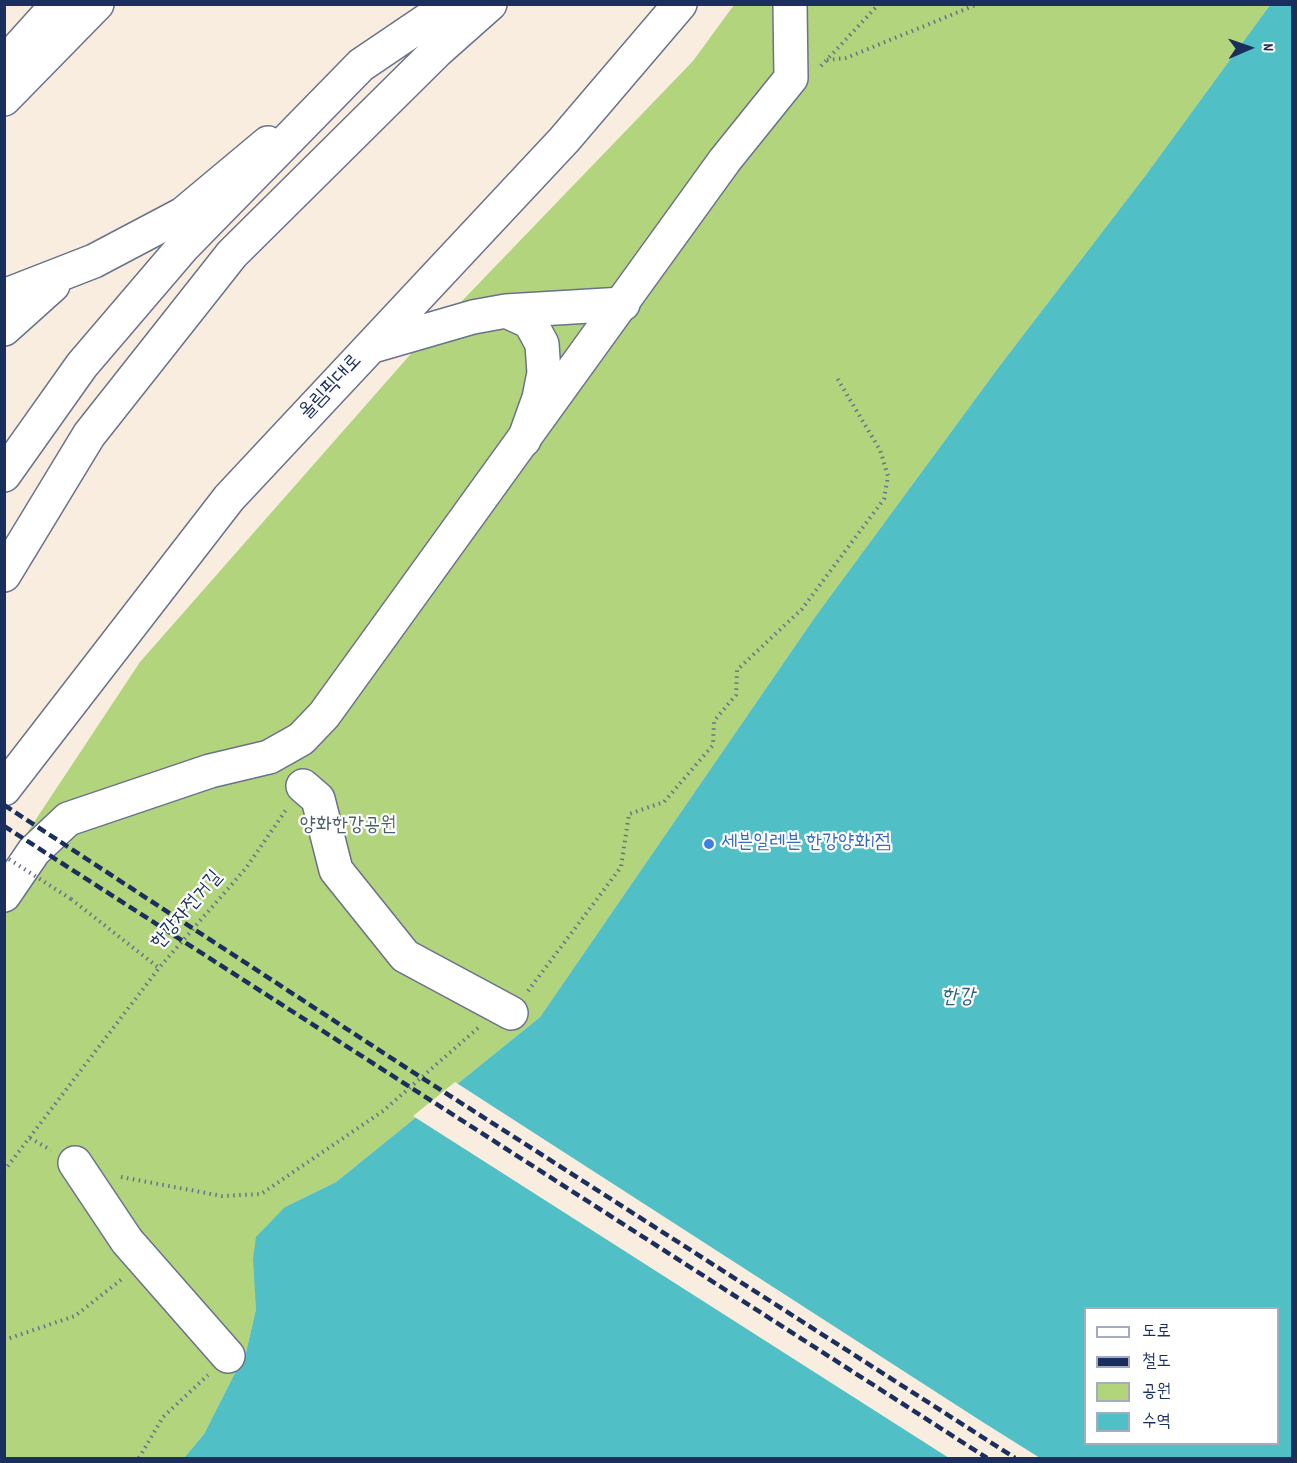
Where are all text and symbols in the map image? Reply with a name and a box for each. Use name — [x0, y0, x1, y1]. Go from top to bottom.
north arrow — [1219, 18, 1279, 78]
text: N — [1256, 43, 1279, 52]
street label: 올림픽대로 — [296, 350, 368, 426]
park label: 양화한강공원 — [300, 815, 396, 839]
place label: 세븐일레븐 한강양화1점 — [721, 832, 891, 856]
marker: 세븐일레븐 한강양화1점 — [702, 837, 716, 851]
street label: 한강자전거길 — [147, 867, 229, 955]
water label: 한강 — [941, 986, 975, 1012]
legend — [1084, 1307, 1279, 1445]
text: 도로 — [1142, 1320, 1171, 1345]
text: 철도 — [1142, 1350, 1171, 1375]
text: 공원 — [1142, 1380, 1171, 1405]
text: 수역 — [1142, 1410, 1171, 1435]

